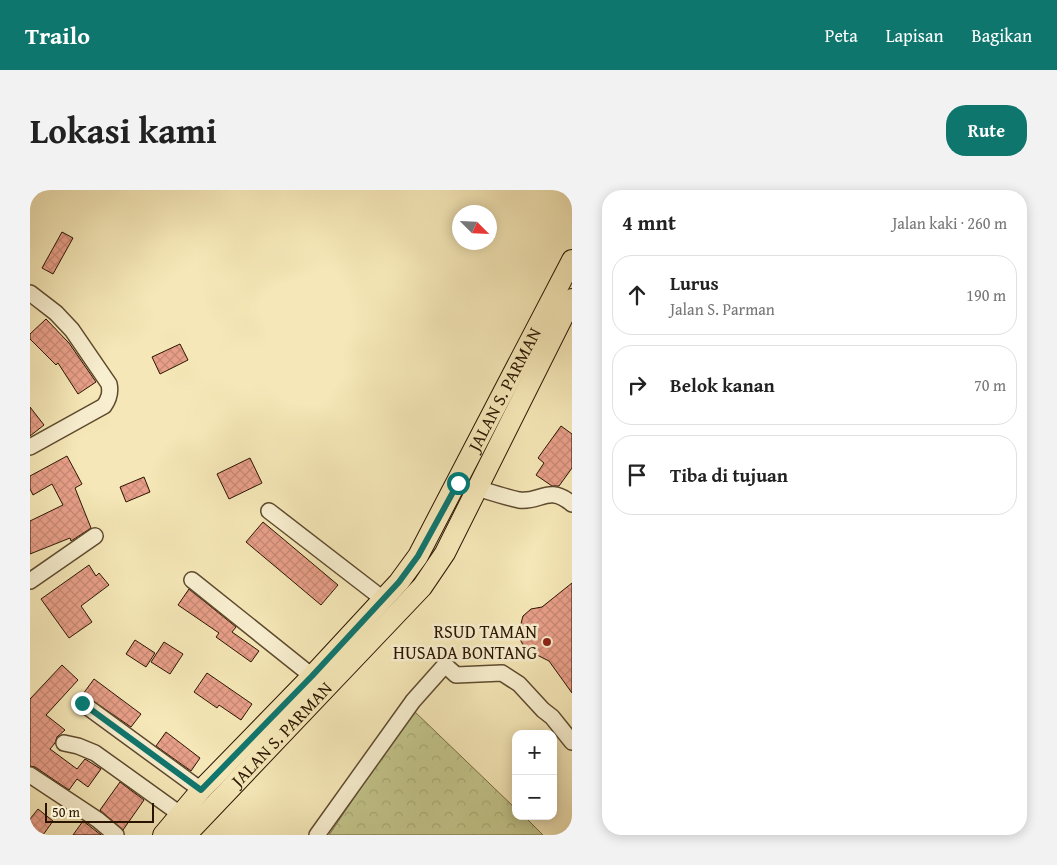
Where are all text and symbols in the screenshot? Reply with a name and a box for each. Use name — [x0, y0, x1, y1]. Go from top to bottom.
text: Trailo — [25, 18, 90, 53]
text: Peta — [825, 22, 858, 49]
text: Lapisan — [886, 22, 944, 49]
text: Bagikan — [972, 22, 1032, 49]
text: Lokasi kami — [30, 105, 217, 156]
button: Rute — [946, 105, 1027, 156]
north arrow — [452, 205, 497, 250]
text: 4 mnt — [622, 207, 676, 238]
text: Jalan kaki · 260 m — [892, 211, 1007, 235]
text: Lurus — [670, 269, 719, 297]
icon: ahead — [623, 281, 651, 309]
text: 190 m — [966, 283, 1006, 307]
text: Jalan S. Parman — [670, 297, 775, 321]
street label: JALAN S. PARMAN — [460, 322, 548, 458]
icon: right — [623, 371, 651, 399]
text: Belok kanan — [670, 371, 775, 399]
text: 70 m — [974, 373, 1006, 397]
icon: arrive — [623, 461, 651, 489]
text: Tiba di tujuan — [670, 461, 788, 489]
route start — [447, 472, 470, 495]
place label: RSUD TAMAN HUSADA BONTANG — [393, 618, 537, 666]
marker: RSUD TAMAN HUSADA BONTANG — [541, 636, 553, 648]
street label: JALAN S. PARMAN — [223, 675, 338, 794]
route end — [71, 692, 94, 715]
map controls — [512, 730, 557, 820]
button: + — [512, 730, 557, 775]
button: − — [512, 775, 557, 820]
scale bar — [45, 800, 154, 823]
text: 50 m — [52, 802, 80, 822]

